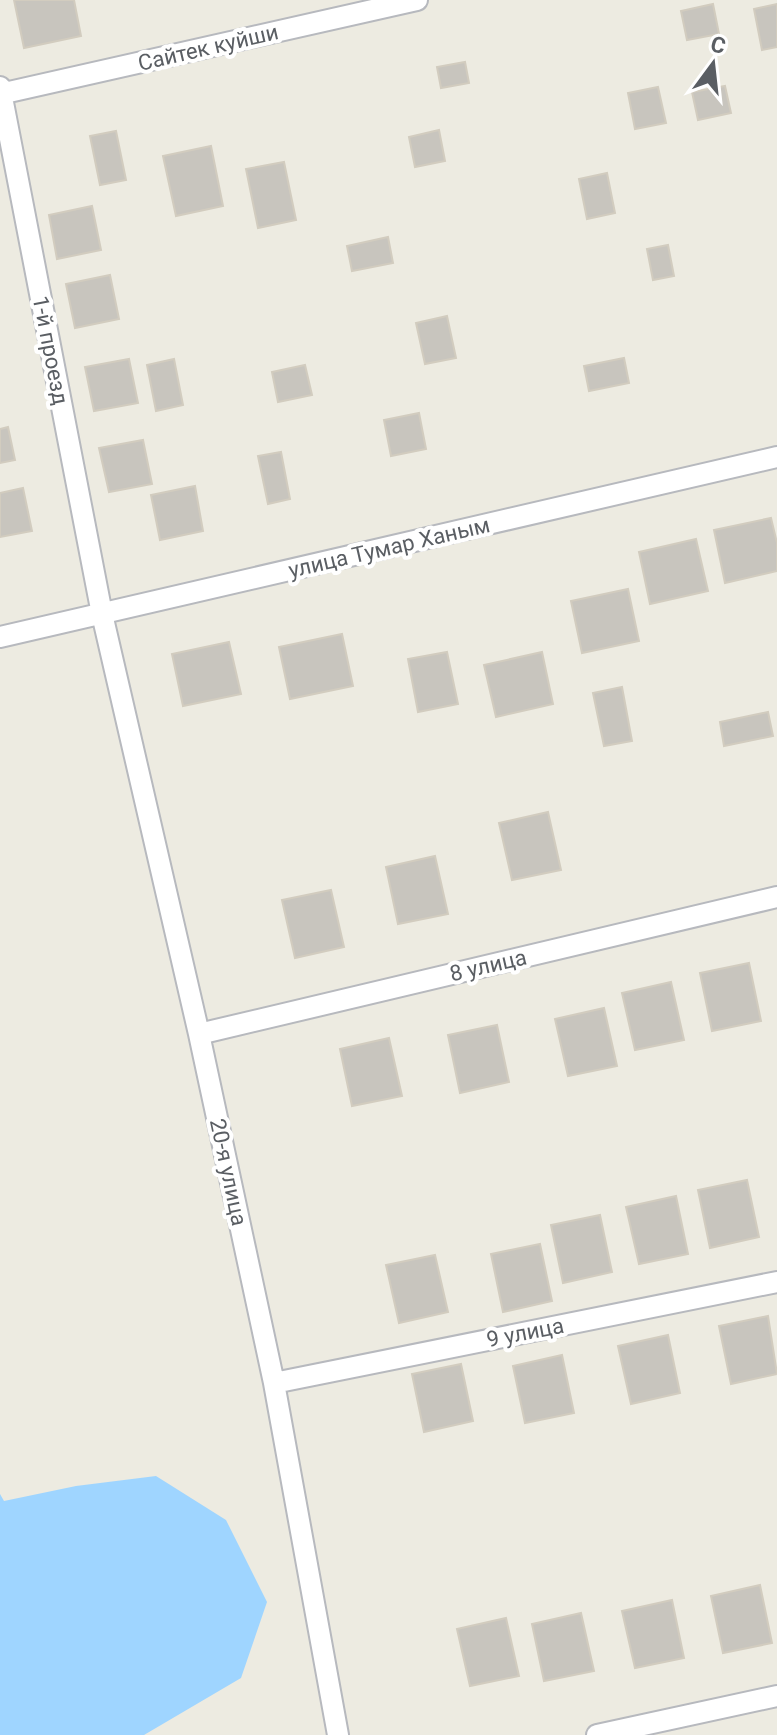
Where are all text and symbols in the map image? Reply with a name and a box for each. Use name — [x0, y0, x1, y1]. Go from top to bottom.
street label: Сайтек куйши — [136, 19, 281, 76]
north arrow — [673, 24, 753, 104]
text: С — [708, 31, 728, 59]
street label: 1-й проезд — [28, 294, 73, 407]
street label: улица Тумар Ханым — [286, 512, 492, 583]
street label: 8 улица — [447, 945, 529, 986]
street label: 20-я улица — [205, 1116, 252, 1228]
street label: 9 улица — [484, 1313, 566, 1352]

